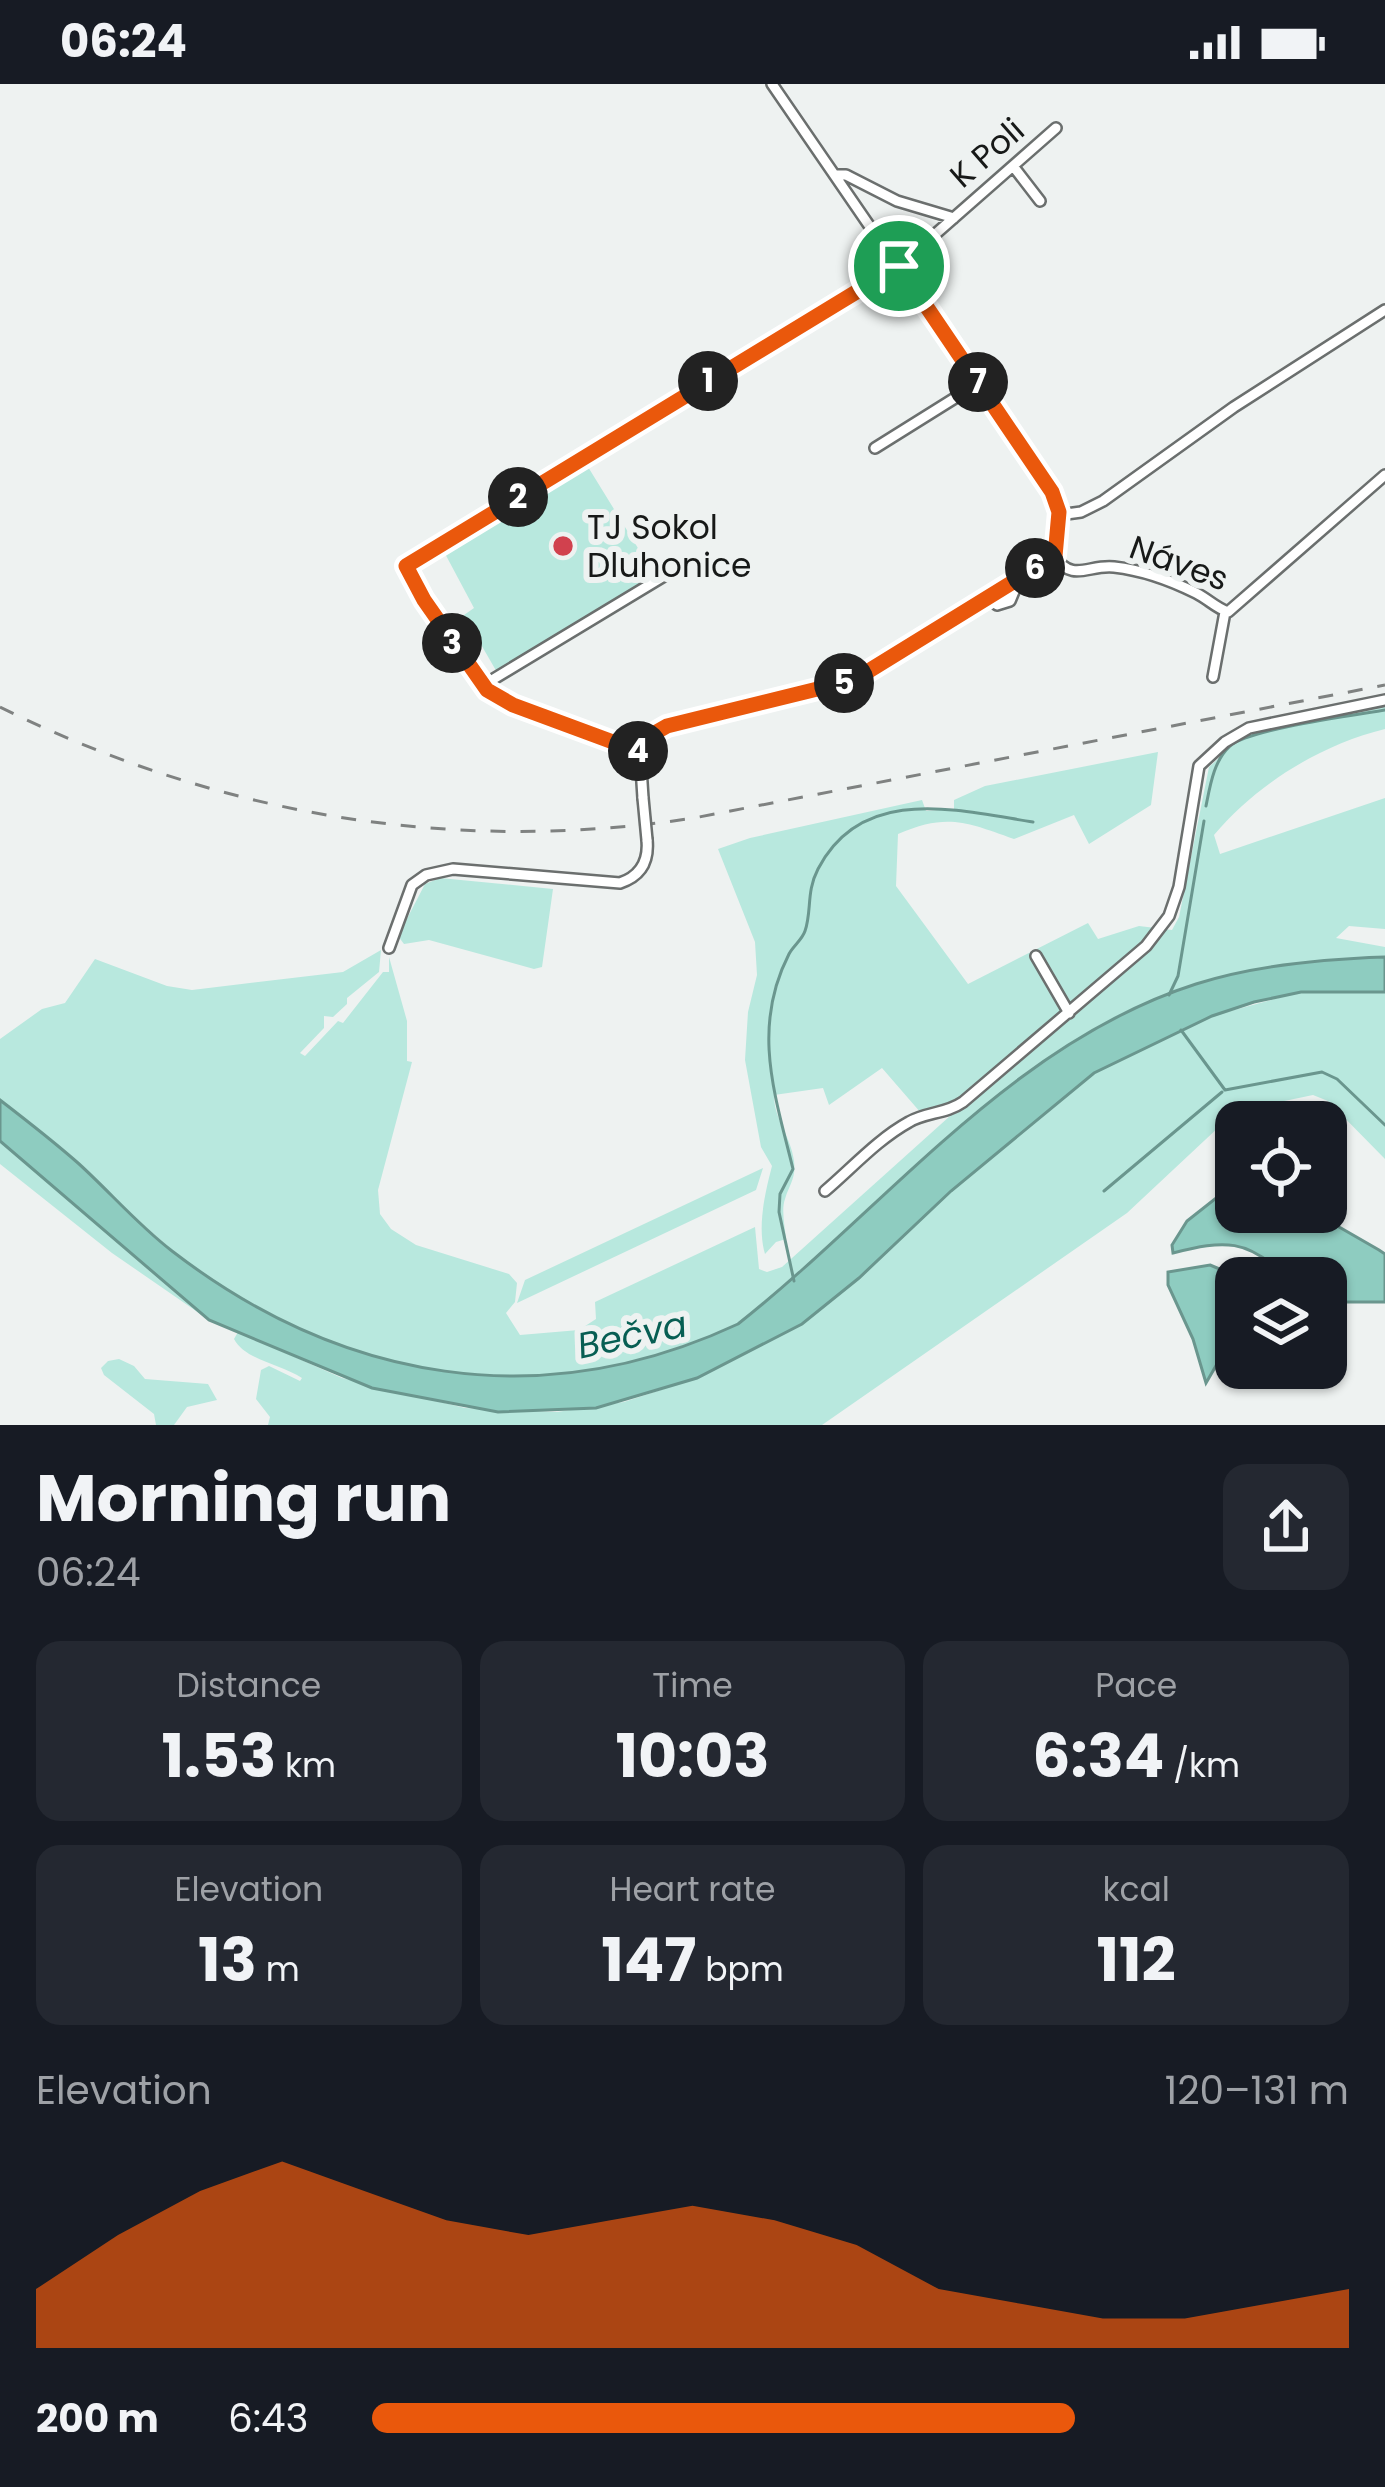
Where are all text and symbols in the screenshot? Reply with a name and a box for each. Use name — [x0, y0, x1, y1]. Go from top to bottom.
text: 06:24 — [60, 10, 187, 73]
street label: K Poli — [939, 107, 1035, 199]
pin — [848, 215, 950, 317]
icon: arrive — [866, 233, 932, 299]
pin: 1 — [678, 351, 738, 411]
pin: 7 — [948, 352, 1008, 412]
text: 1 — [702, 357, 714, 404]
text: 7 — [969, 358, 987, 405]
pin: 2 — [488, 467, 548, 527]
text: 2 — [509, 473, 527, 520]
place label: TJ Sokol Dluhonice — [587, 504, 752, 589]
street label: Náves — [1123, 524, 1235, 602]
marker: TJ Sokol Dluhonice — [550, 533, 576, 559]
pin: 6 — [1005, 538, 1065, 598]
text: 6 — [1024, 544, 1046, 591]
pin: 3 — [422, 613, 482, 673]
text: 3 — [442, 619, 462, 666]
pin: 5 — [814, 653, 874, 713]
text: 5 — [833, 659, 855, 706]
pin: 4 — [608, 721, 668, 781]
text: 4 — [627, 727, 649, 774]
map controls — [1215, 1101, 1347, 1389]
button: locate — [1215, 1101, 1347, 1233]
button: layers — [1215, 1257, 1347, 1389]
water label: Bečva — [573, 1299, 691, 1371]
text: Morning run — [36, 1452, 451, 1544]
button: share — [1223, 1464, 1349, 1590]
text: 06:24 — [36, 1545, 141, 1600]
text: Distance — [177, 1662, 321, 1709]
text: Time — [652, 1662, 733, 1709]
text: Pace — [1095, 1662, 1177, 1709]
text: 1.53 — [162, 1714, 276, 1798]
text: 10:03 — [615, 1714, 770, 1798]
text: 6:34 — [1032, 1714, 1164, 1798]
text: km — [276, 1742, 336, 1789]
text: /km — [1164, 1742, 1240, 1789]
text: Elevation — [174, 1866, 323, 1913]
text: Heart rate — [610, 1866, 775, 1913]
text: kcal — [1102, 1866, 1170, 1913]
text: 13 — [198, 1918, 257, 2002]
text: 147 — [601, 1918, 696, 2002]
text: 112 — [1096, 1918, 1176, 2002]
text: m — [257, 1946, 300, 1993]
text: bpm — [696, 1946, 784, 1993]
text: Elevation — [36, 2063, 212, 2118]
text: 120–131 m — [1165, 2063, 1349, 2118]
text: 200 m — [36, 2391, 159, 2446]
text: 6:43 — [228, 2391, 309, 2446]

